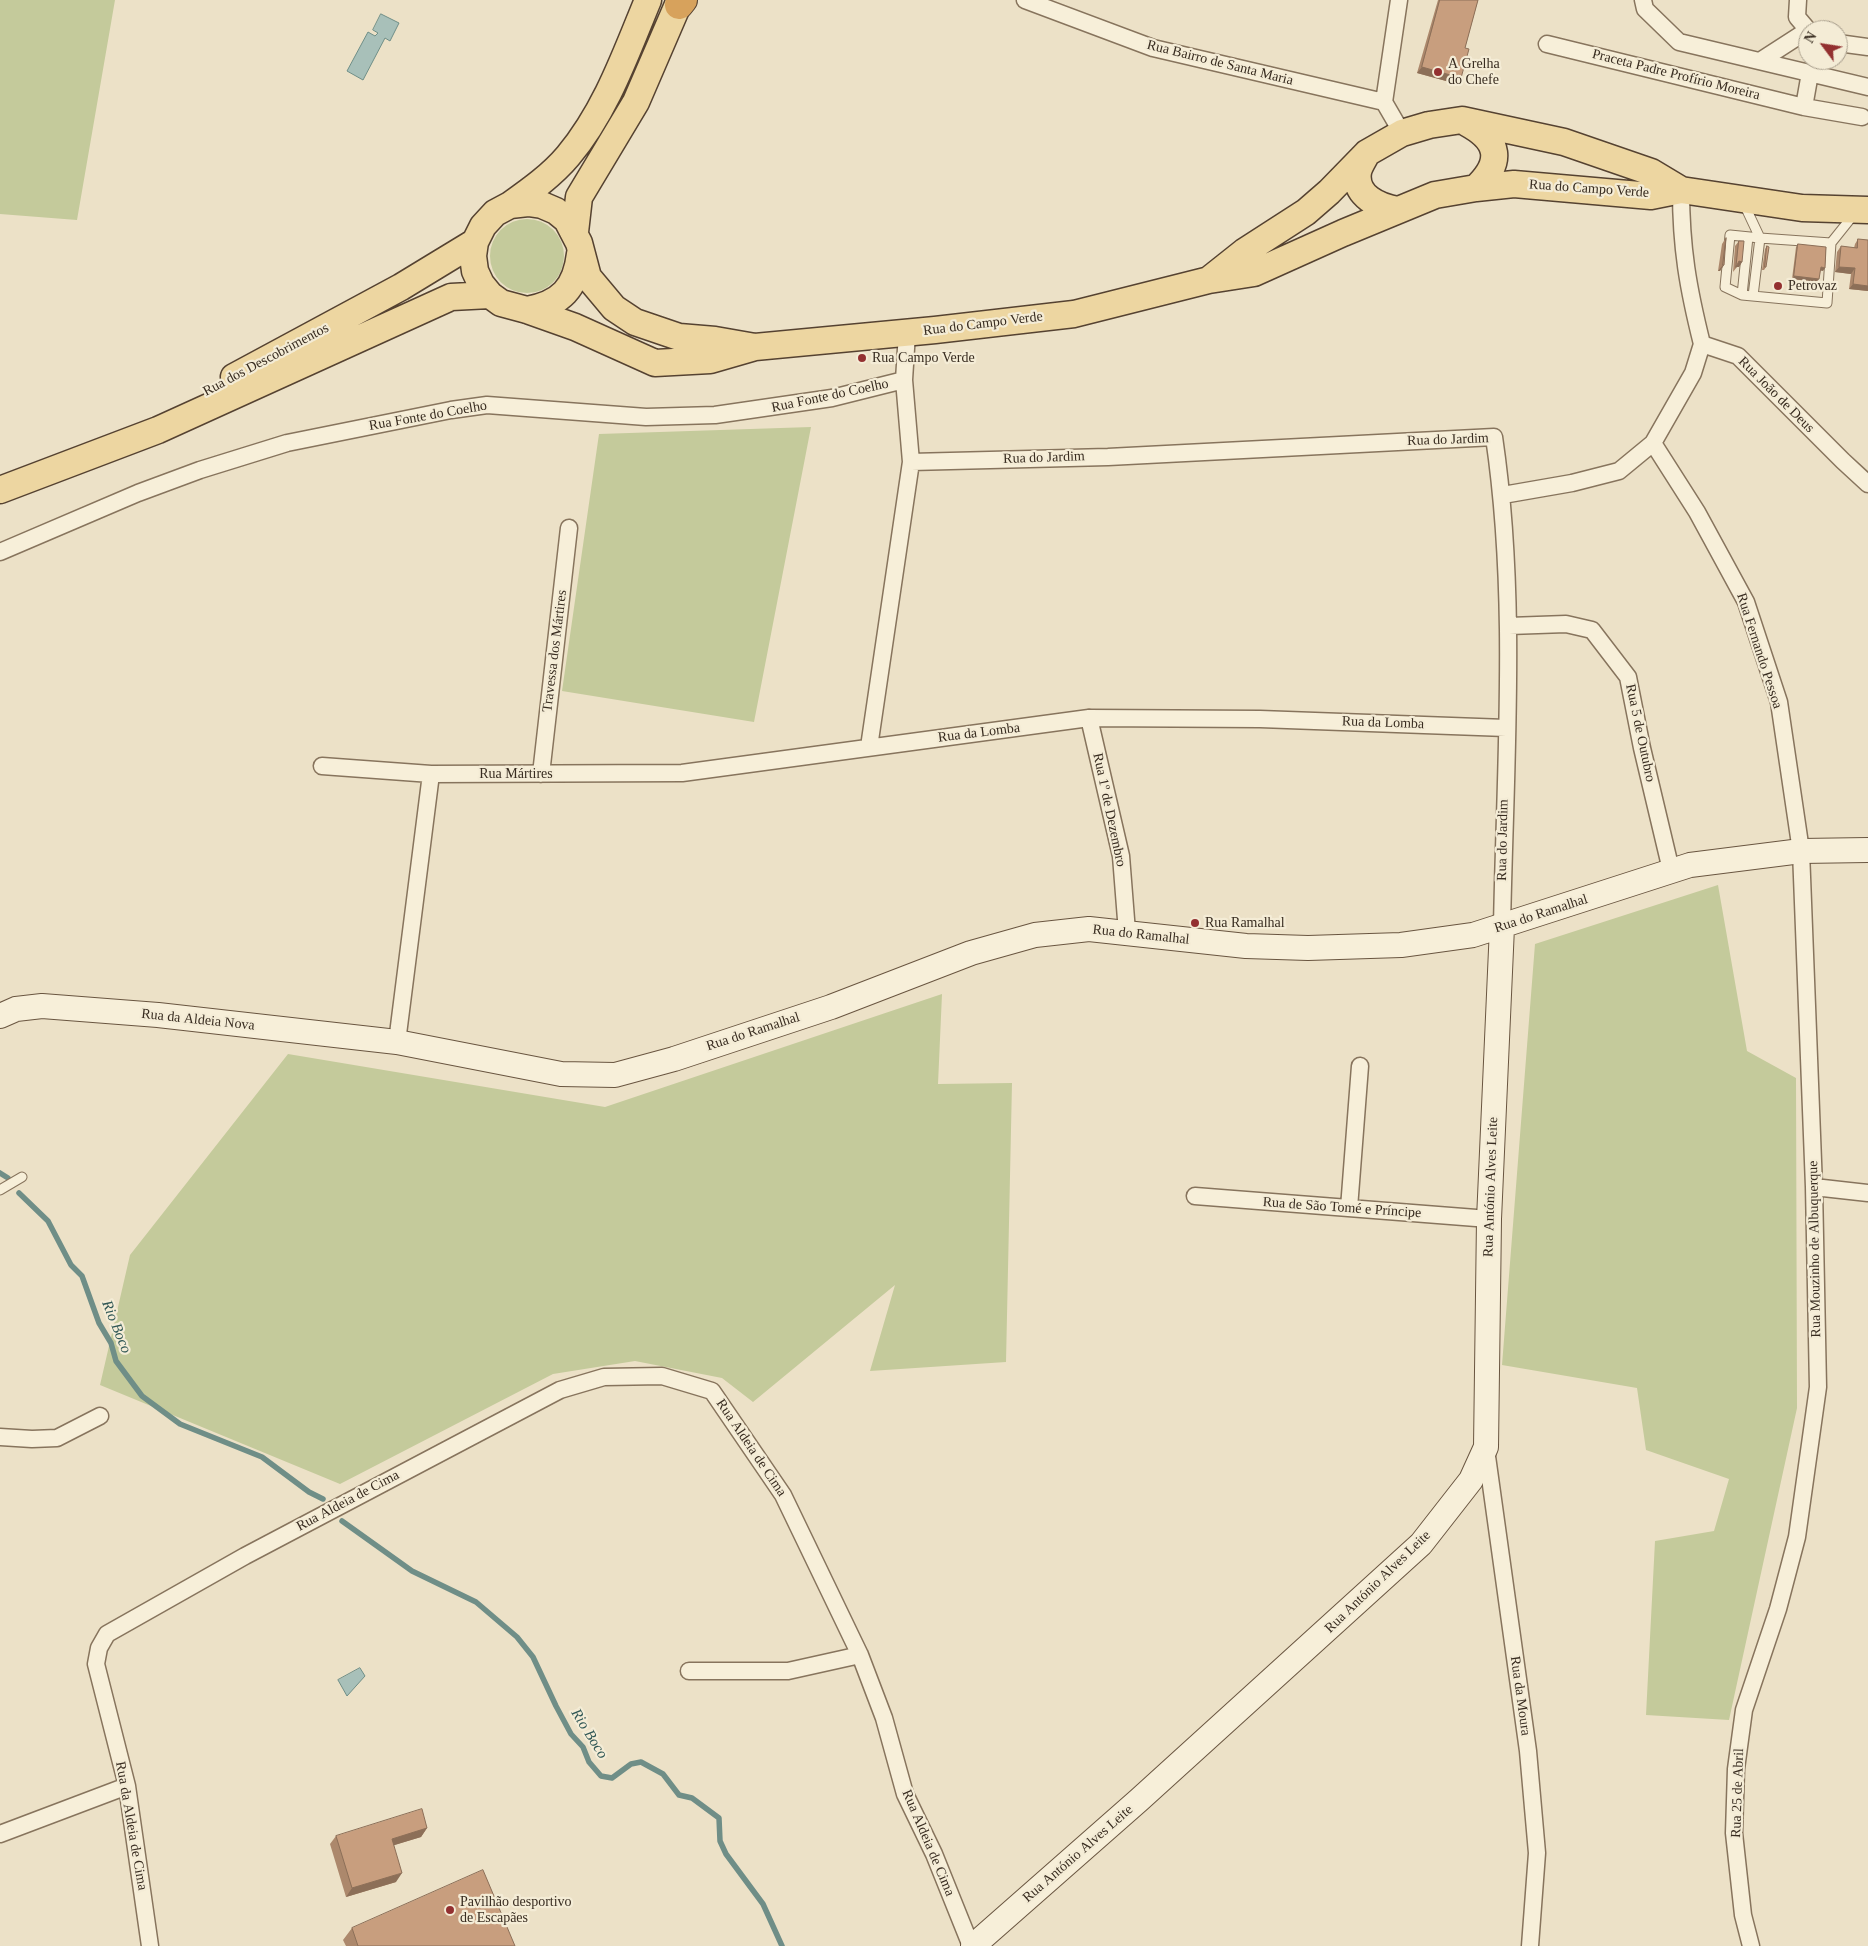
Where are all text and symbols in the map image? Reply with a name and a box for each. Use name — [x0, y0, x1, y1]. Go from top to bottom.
north arrow — [1798, 20, 1848, 70]
text: N — [1802, 29, 1820, 46]
street label: Rua Bairro de Santa Maria — [1145, 37, 1295, 89]
street label: Praceta Padre Profírio Moreira — [1590, 46, 1762, 104]
place label: A Grelha do Chefe — [1448, 56, 1500, 88]
marker: A Grelha do Chefe — [1432, 66, 1444, 78]
street label: Rua do Campo Verde — [1528, 176, 1650, 202]
place label: Petrovaz — [1788, 278, 1837, 294]
marker: Petrovaz — [1772, 280, 1784, 292]
street label: Rua do Campo Verde — [922, 308, 1044, 340]
street label: Rua dos Descobrimentos — [200, 320, 332, 400]
place label: Rua Campo Verde — [872, 350, 975, 366]
marker: Rua Campo Verde — [856, 352, 868, 364]
street label: Rua João de Deus — [1734, 353, 1818, 437]
street label: Rua Fonte do Coelho — [770, 375, 890, 417]
street label: Rua Fonte do Coelho — [368, 397, 488, 435]
street label: Rua do Jardim — [1407, 430, 1489, 450]
street label: Rua do Jardim — [1003, 448, 1085, 468]
street label: Travessa dos Mártires — [539, 589, 571, 713]
street label: Rua Fernando Pessoa — [1732, 591, 1786, 711]
street label: Rua 5 de Outubro — [1621, 682, 1659, 784]
street label: Rua da Lomba — [1342, 713, 1424, 733]
street label: Rua da Lomba — [937, 720, 1021, 746]
street label: Rua 1º de Dezembro — [1089, 752, 1129, 868]
street label: Rua Mártires — [479, 766, 553, 782]
street label: Rua do Jardim — [1494, 799, 1512, 881]
street label: Rua do Ramalhal — [1492, 891, 1590, 937]
place label: Rua Ramalhal — [1205, 915, 1285, 931]
marker: Rua Ramalhal — [1189, 917, 1201, 929]
street label: Rua do Ramalhal — [1092, 922, 1190, 948]
street label: Rua da Aldeia Nova — [140, 1006, 256, 1034]
street label: Rua do Ramalhal — [704, 1009, 802, 1055]
street label: Rua António Alves Leite — [1480, 1117, 1502, 1257]
street label: Rua Mouzinho de Albuquerque — [1805, 1160, 1825, 1338]
street label: Rua de São Tomé e Príncipe — [1262, 1194, 1422, 1222]
water label: Rio Boco — [97, 1298, 135, 1356]
street label: Rua Aldeia de Cima — [712, 1396, 790, 1500]
street label: Rua Aldeia de Cima — [294, 1467, 402, 1535]
street label: Rua António Alves Leite — [1322, 1527, 1434, 1637]
street label: Rua da Moura — [1506, 1655, 1534, 1737]
water label: Rio Boco — [567, 1706, 611, 1762]
street label: Rua 25 de Abril — [1728, 1748, 1748, 1838]
street label: Rua da Aldeia de Cima — [111, 1760, 151, 1892]
street label: Rua Aldeia de Cima — [898, 1787, 958, 1899]
street label: Rua António Alves Leite — [1020, 1802, 1136, 1906]
place label: Pavilhão desportivo de Escapães — [460, 1894, 572, 1926]
marker: Pavilhão desportivo de Escapães — [444, 1904, 456, 1916]

